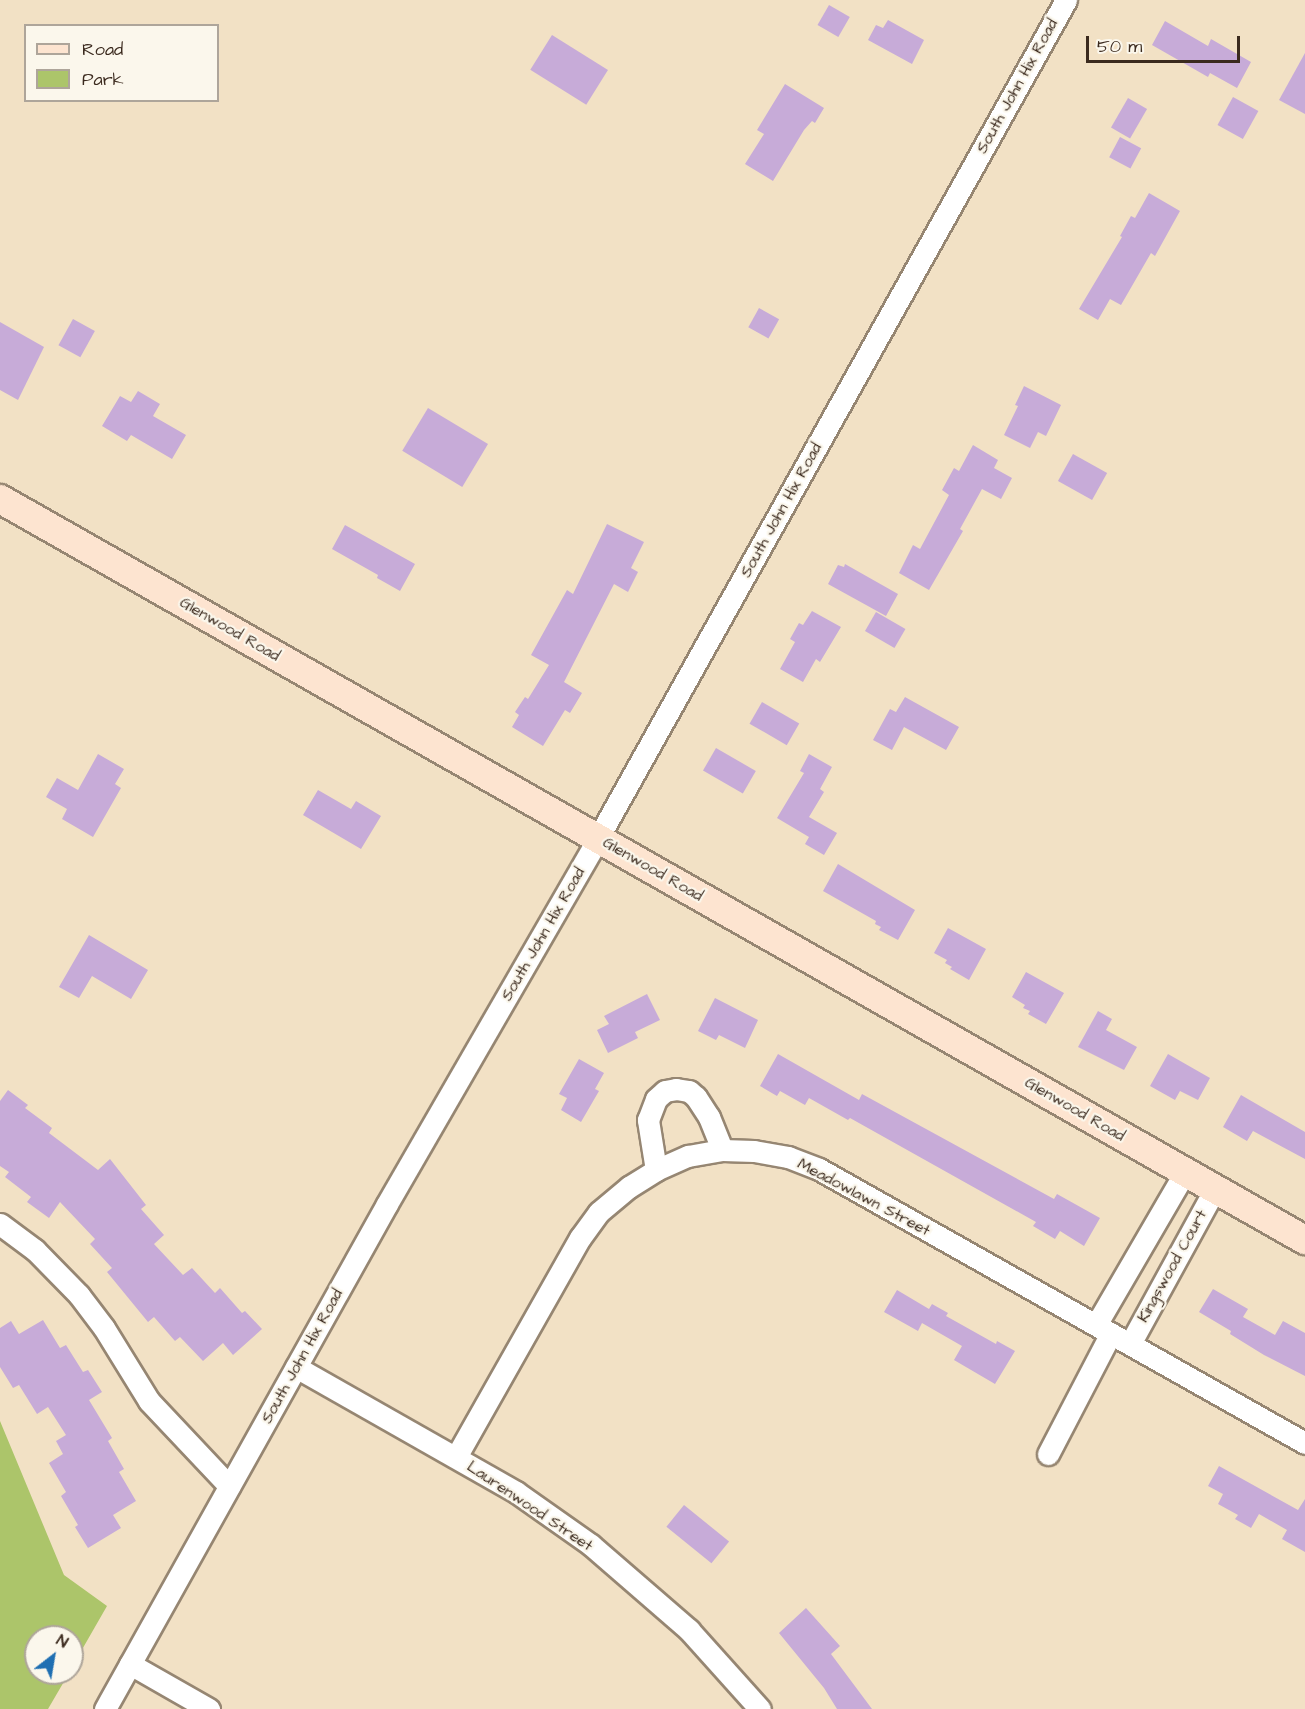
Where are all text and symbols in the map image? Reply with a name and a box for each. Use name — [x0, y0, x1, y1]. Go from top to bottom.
street label: South John Hix Road — [972, 15, 1062, 157]
legend — [24, 24, 219, 102]
scale bar — [1089, 24, 1244, 62]
text: 50 m — [1097, 34, 1142, 59]
text: Road — [82, 37, 123, 62]
text: Park — [82, 67, 124, 92]
street label: South John Hix Road — [736, 439, 826, 581]
street label: Glenwood Road — [176, 593, 284, 665]
street label: Glenwood Road — [599, 833, 707, 905]
street label: South John Hix Road — [497, 864, 589, 1004]
street label: Glenwood Road — [1021, 1073, 1129, 1145]
street label: Meadowlawn Street — [794, 1154, 934, 1240]
street label: Kingswood Court — [1133, 1206, 1211, 1326]
street label: South John Hix Road — [257, 1285, 347, 1427]
street label: Laurenwood Street — [463, 1457, 597, 1555]
north arrow — [24, 1625, 84, 1685]
text: N — [52, 1629, 72, 1653]

